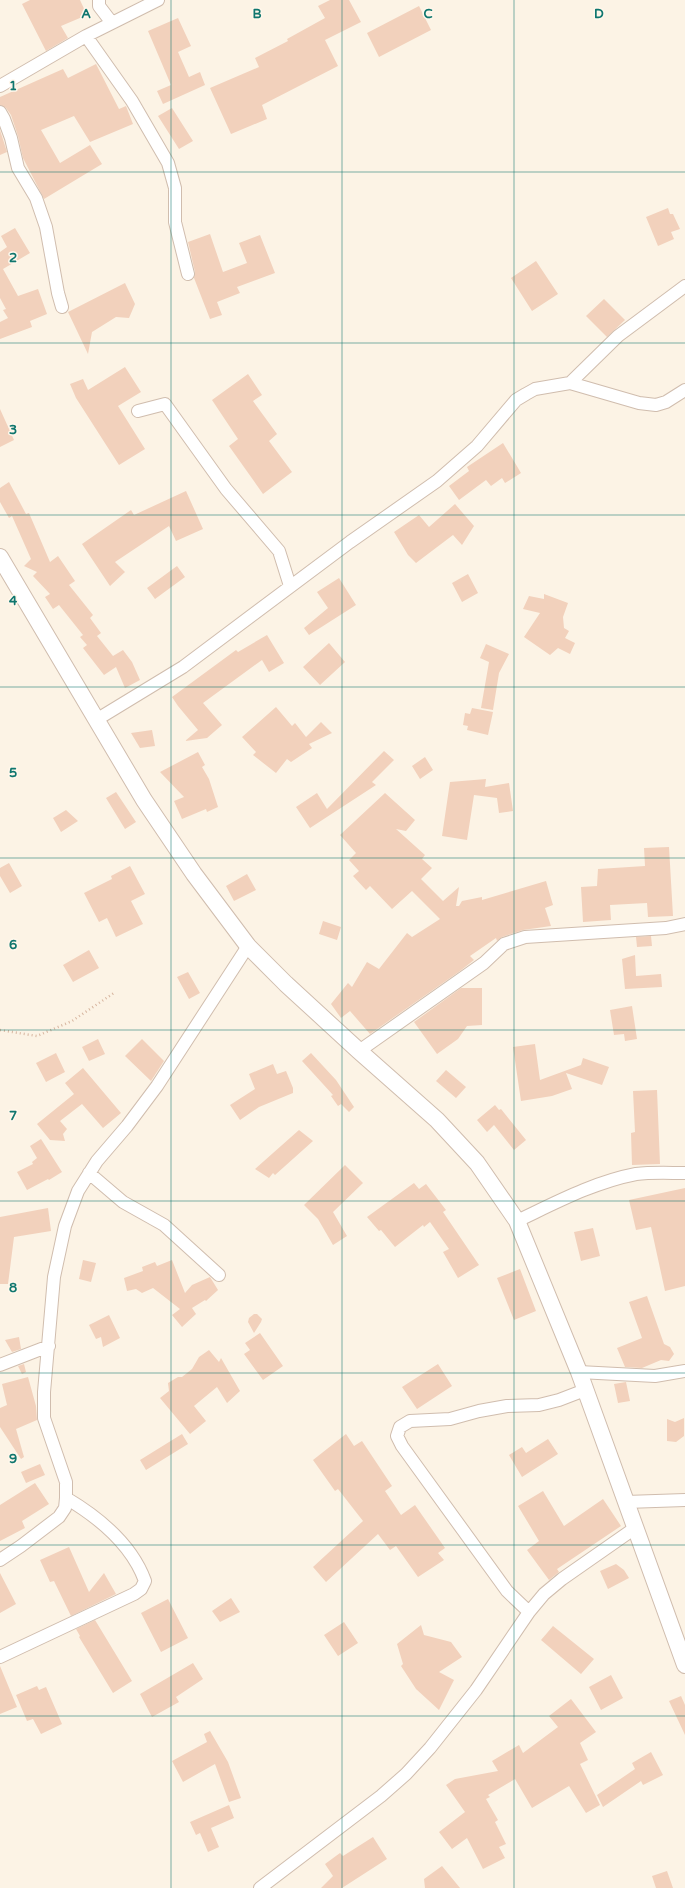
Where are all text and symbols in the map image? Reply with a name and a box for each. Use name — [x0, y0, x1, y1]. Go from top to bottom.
text: A — [81, 6, 91, 22]
text: B — [252, 6, 262, 22]
text: C — [423, 6, 433, 22]
text: D — [594, 6, 604, 22]
text: 1 — [9, 78, 17, 94]
text: 2 — [9, 250, 17, 266]
text: 3 — [9, 422, 17, 438]
text: 4 — [9, 593, 18, 609]
text: 5 — [9, 765, 17, 781]
text: 6 — [9, 937, 17, 953]
text: 7 — [9, 1108, 17, 1124]
text: 8 — [9, 1280, 17, 1296]
text: 9 — [9, 1451, 17, 1467]

